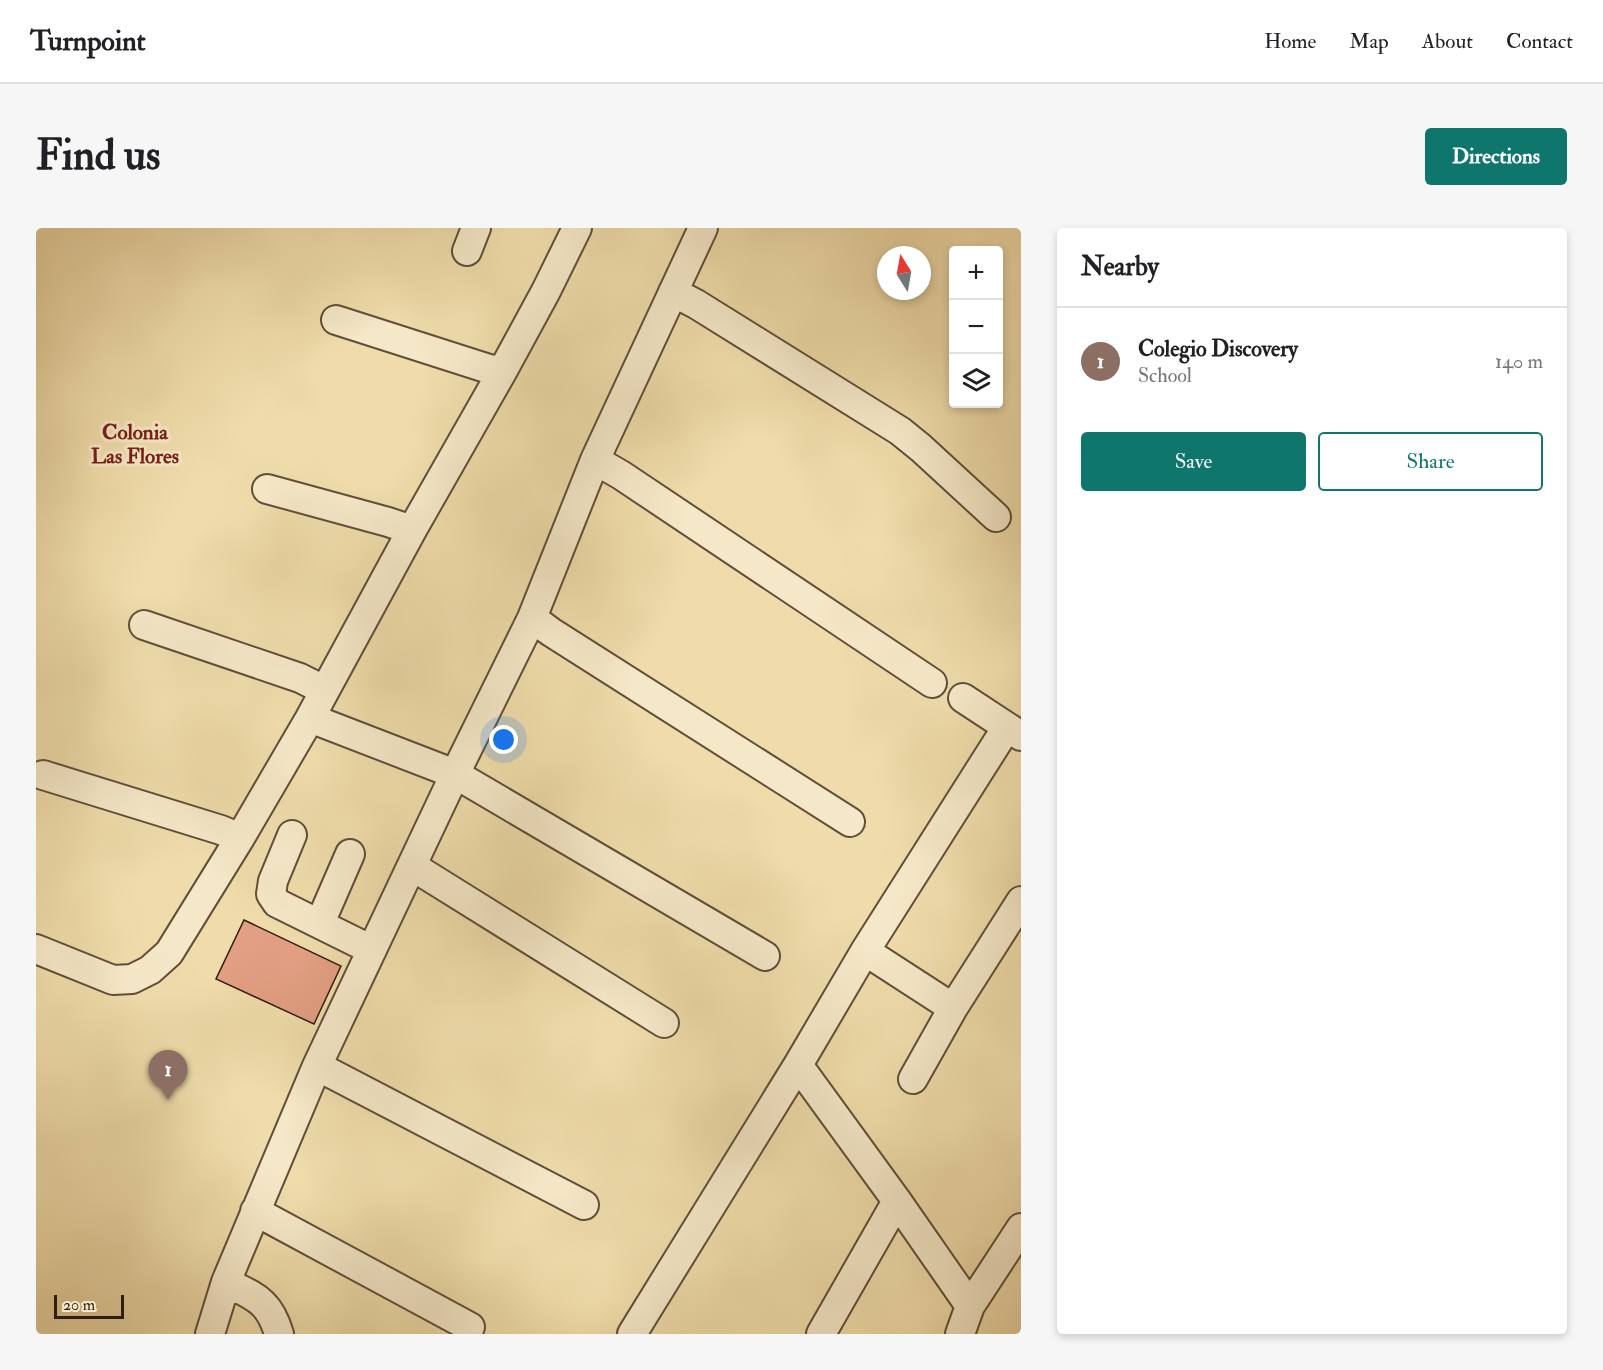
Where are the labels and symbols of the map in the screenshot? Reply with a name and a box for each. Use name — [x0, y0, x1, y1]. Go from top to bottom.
north arrow — [877, 246, 931, 300]
district label: Colonia Las Flores — [91, 419, 179, 470]
your location — [489, 725, 518, 754]
pin: 1 — [148, 1050, 188, 1100]
scale bar — [54, 1292, 124, 1320]

